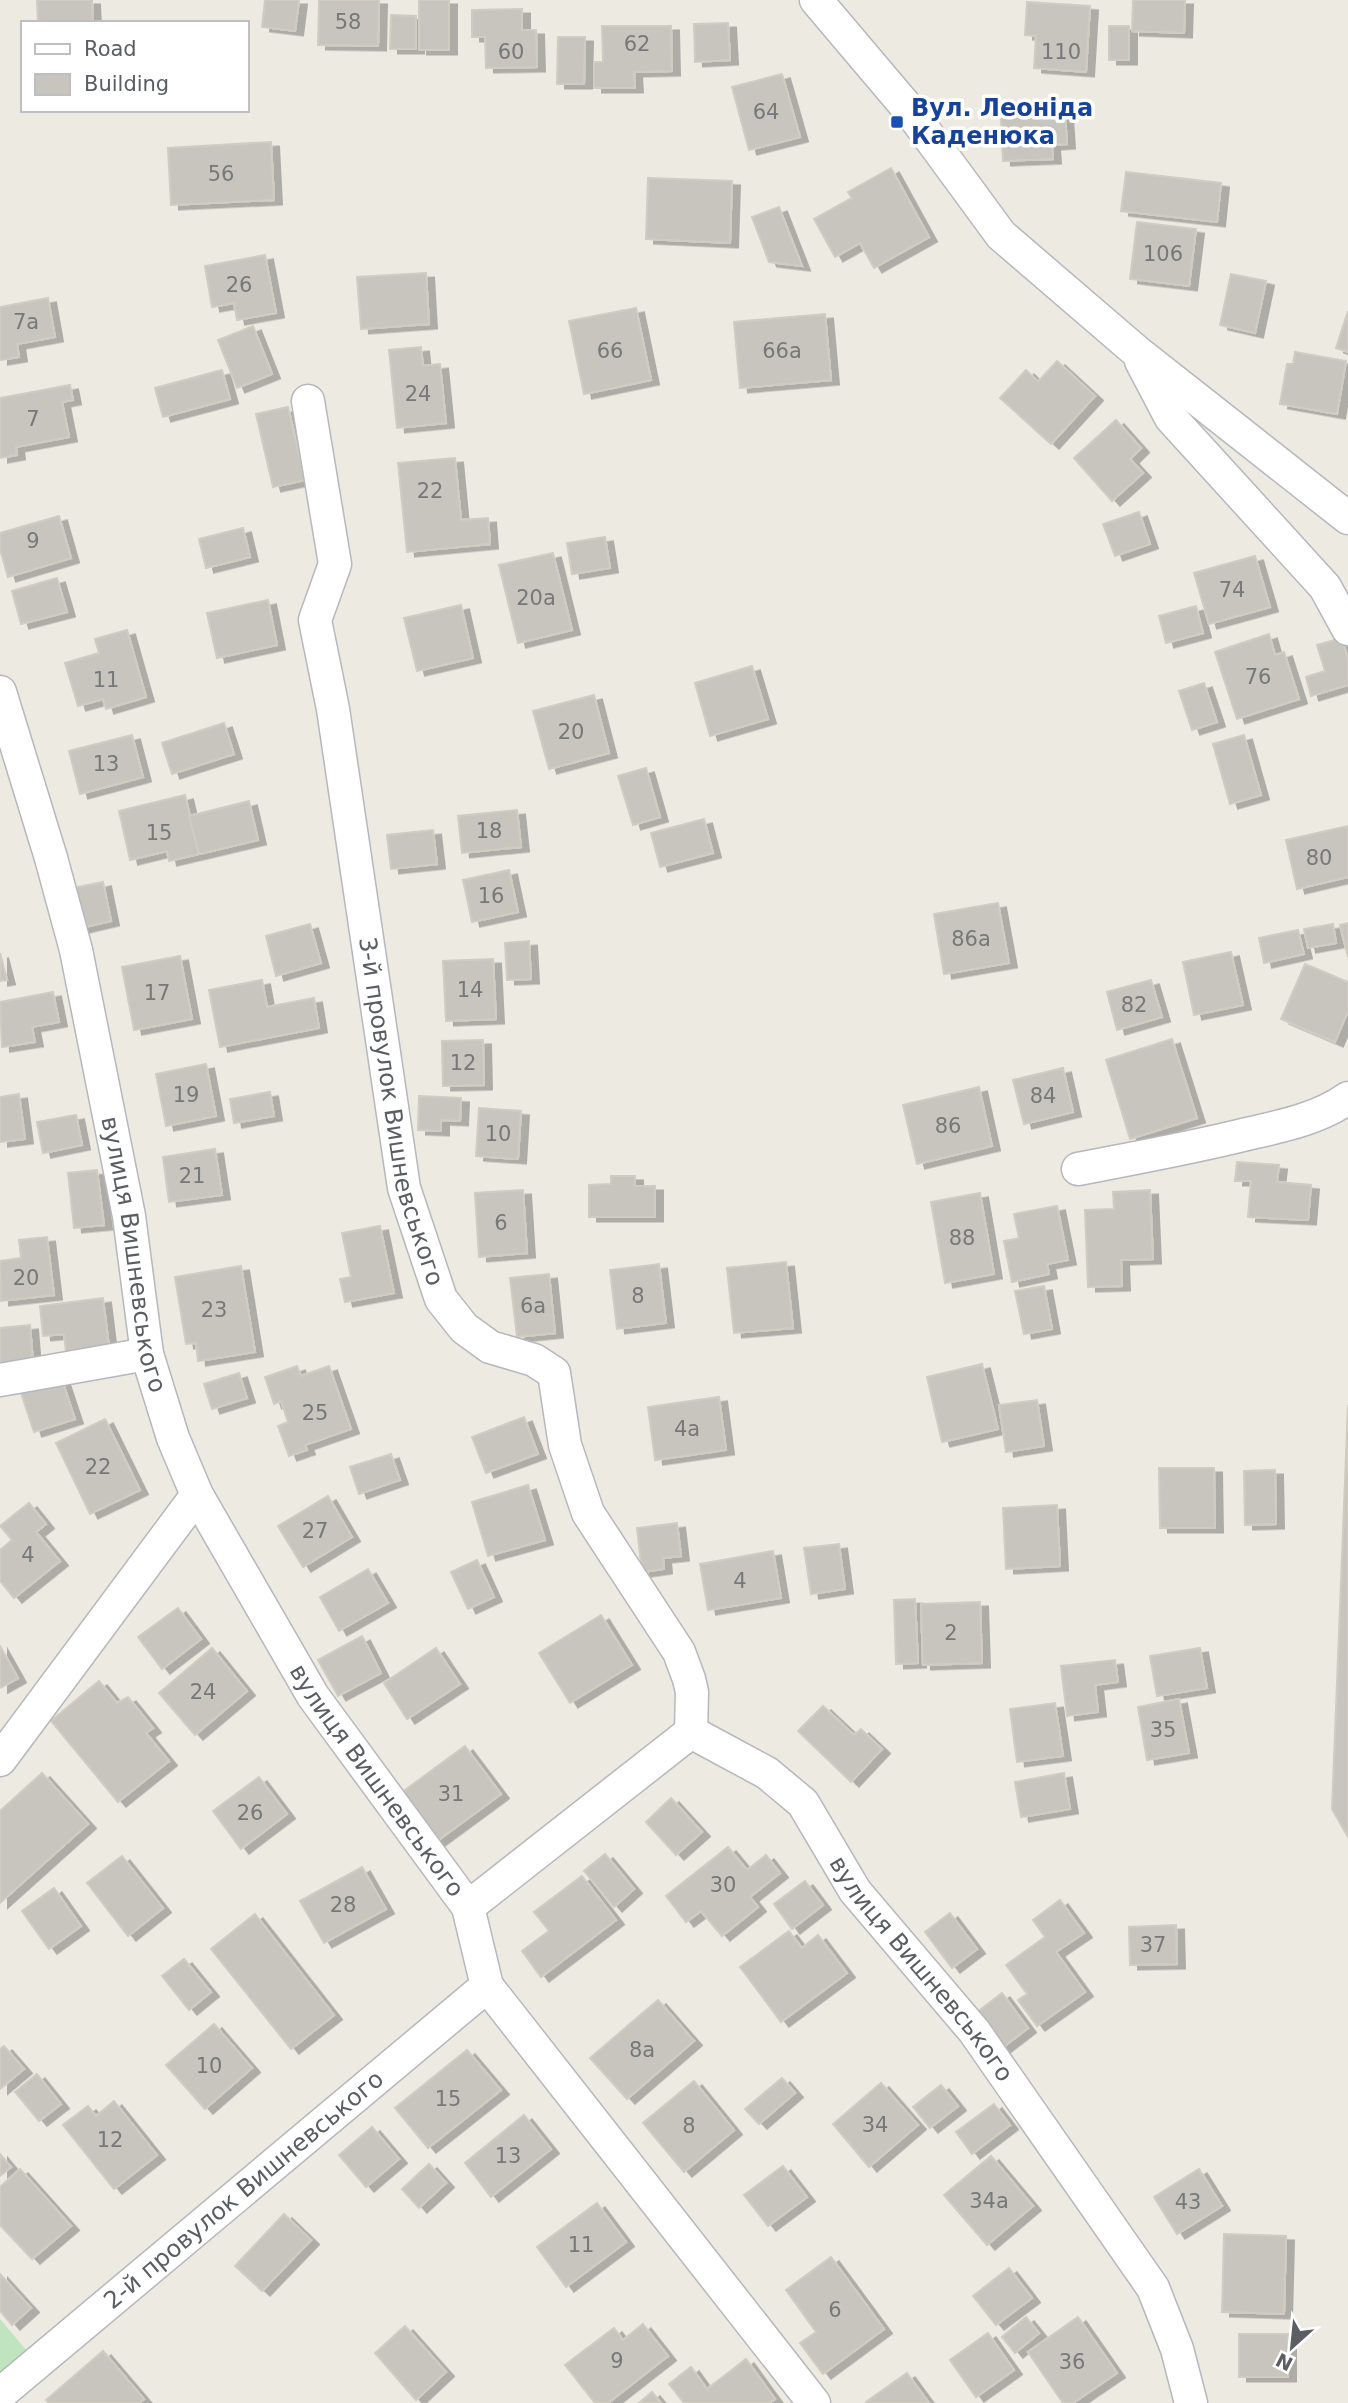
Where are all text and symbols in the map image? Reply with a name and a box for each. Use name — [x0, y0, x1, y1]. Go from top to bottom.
house number: 58 — [335, 10, 361, 34]
legend — [21, 21, 248, 112]
house number: 62 — [624, 32, 650, 56]
text: Road — [84, 37, 137, 61]
house number: 60 — [498, 40, 524, 64]
house number: 110 — [1041, 40, 1081, 64]
text: Building — [84, 72, 169, 96]
place label: Вул. Леоніда Каденюка — [911, 94, 1093, 150]
house number: 64 — [753, 100, 779, 124]
marker: Вул. Леоніда Каденюка — [889, 114, 905, 130]
house number: 56 — [208, 162, 234, 186]
house number: 106 — [1143, 242, 1183, 266]
house number: 26 — [226, 273, 252, 297]
house number: 7а — [13, 310, 39, 334]
house number: 66 — [597, 339, 623, 363]
house number: 66а — [762, 339, 802, 363]
house number: 24 — [405, 382, 431, 406]
house number: 7 — [26, 407, 40, 431]
house number: 22 — [417, 479, 443, 503]
house number: 9 — [26, 529, 40, 553]
house number: 74 — [1219, 578, 1245, 602]
house number: 20а — [516, 586, 556, 610]
house number: 76 — [1245, 665, 1271, 689]
house number: 11 — [93, 668, 119, 692]
house number: 20 — [558, 720, 584, 744]
house number: 13 — [93, 752, 119, 776]
house number: 18 — [476, 819, 502, 843]
house number: 15 — [146, 821, 172, 845]
house number: 80 — [1306, 846, 1332, 870]
house number: 16 — [478, 884, 504, 908]
house number: 86а — [951, 927, 991, 951]
street label: 3-й провулок Вишневського — [353, 935, 450, 1289]
house number: 14 — [457, 978, 483, 1002]
house number: 17 — [144, 981, 170, 1005]
house number: 82 — [1121, 993, 1147, 1017]
house number: 12 — [450, 1051, 476, 1075]
house number: 19 — [173, 1083, 199, 1107]
house number: 84 — [1030, 1084, 1056, 1108]
street label: вулиця Вишневського — [95, 1114, 172, 1396]
house number: 86 — [935, 1114, 961, 1138]
house number: 10 — [485, 1122, 511, 1146]
house number: 21 — [179, 1164, 205, 1188]
house number: 6 — [494, 1211, 508, 1235]
house number: 88 — [949, 1226, 975, 1250]
house number: 20 — [13, 1266, 39, 1290]
house number: 8 — [631, 1284, 645, 1308]
house number: 6а — [520, 1294, 546, 1318]
house number: 23 — [201, 1298, 227, 1322]
house number: 25 — [302, 1401, 328, 1425]
house number: 4а — [674, 1417, 700, 1441]
house number: 22 — [85, 1455, 111, 1479]
house number: 27 — [302, 1519, 328, 1543]
house number: 4 — [21, 1543, 35, 1567]
house number: 4 — [733, 1569, 747, 1593]
house number: 2 — [944, 1621, 958, 1645]
street label: вулиця Вишневського — [284, 1659, 470, 1902]
house number: 24 — [190, 1680, 216, 1704]
house number: 35 — [1150, 1718, 1176, 1742]
house number: 31 — [438, 1782, 464, 1806]
house number: 26 — [237, 1801, 263, 1825]
street label: вулиця Вишневського — [824, 1851, 1019, 2087]
house number: 30 — [710, 1873, 736, 1897]
house number: 28 — [330, 1893, 356, 1917]
house number: 37 — [1140, 1933, 1166, 1957]
house number: 8а — [629, 2038, 655, 2062]
house number: 10 — [196, 2054, 222, 2078]
street label: 2-й провулок Вишневського — [98, 2065, 389, 2315]
house number: 15 — [435, 2087, 461, 2111]
house number: 34 — [862, 2113, 888, 2137]
house number: 8 — [682, 2114, 696, 2138]
house number: 12 — [97, 2128, 123, 2152]
house number: 13 — [495, 2144, 521, 2168]
house number: 34а — [969, 2189, 1009, 2213]
house number: 43 — [1175, 2190, 1201, 2214]
house number: 11 — [568, 2233, 594, 2257]
house number: 6 — [828, 2298, 842, 2322]
north arrow — [1257, 2312, 1327, 2382]
house number: 9 — [610, 2349, 624, 2373]
text: N — [1272, 2349, 1296, 2376]
house number: 36 — [1059, 2350, 1085, 2374]

